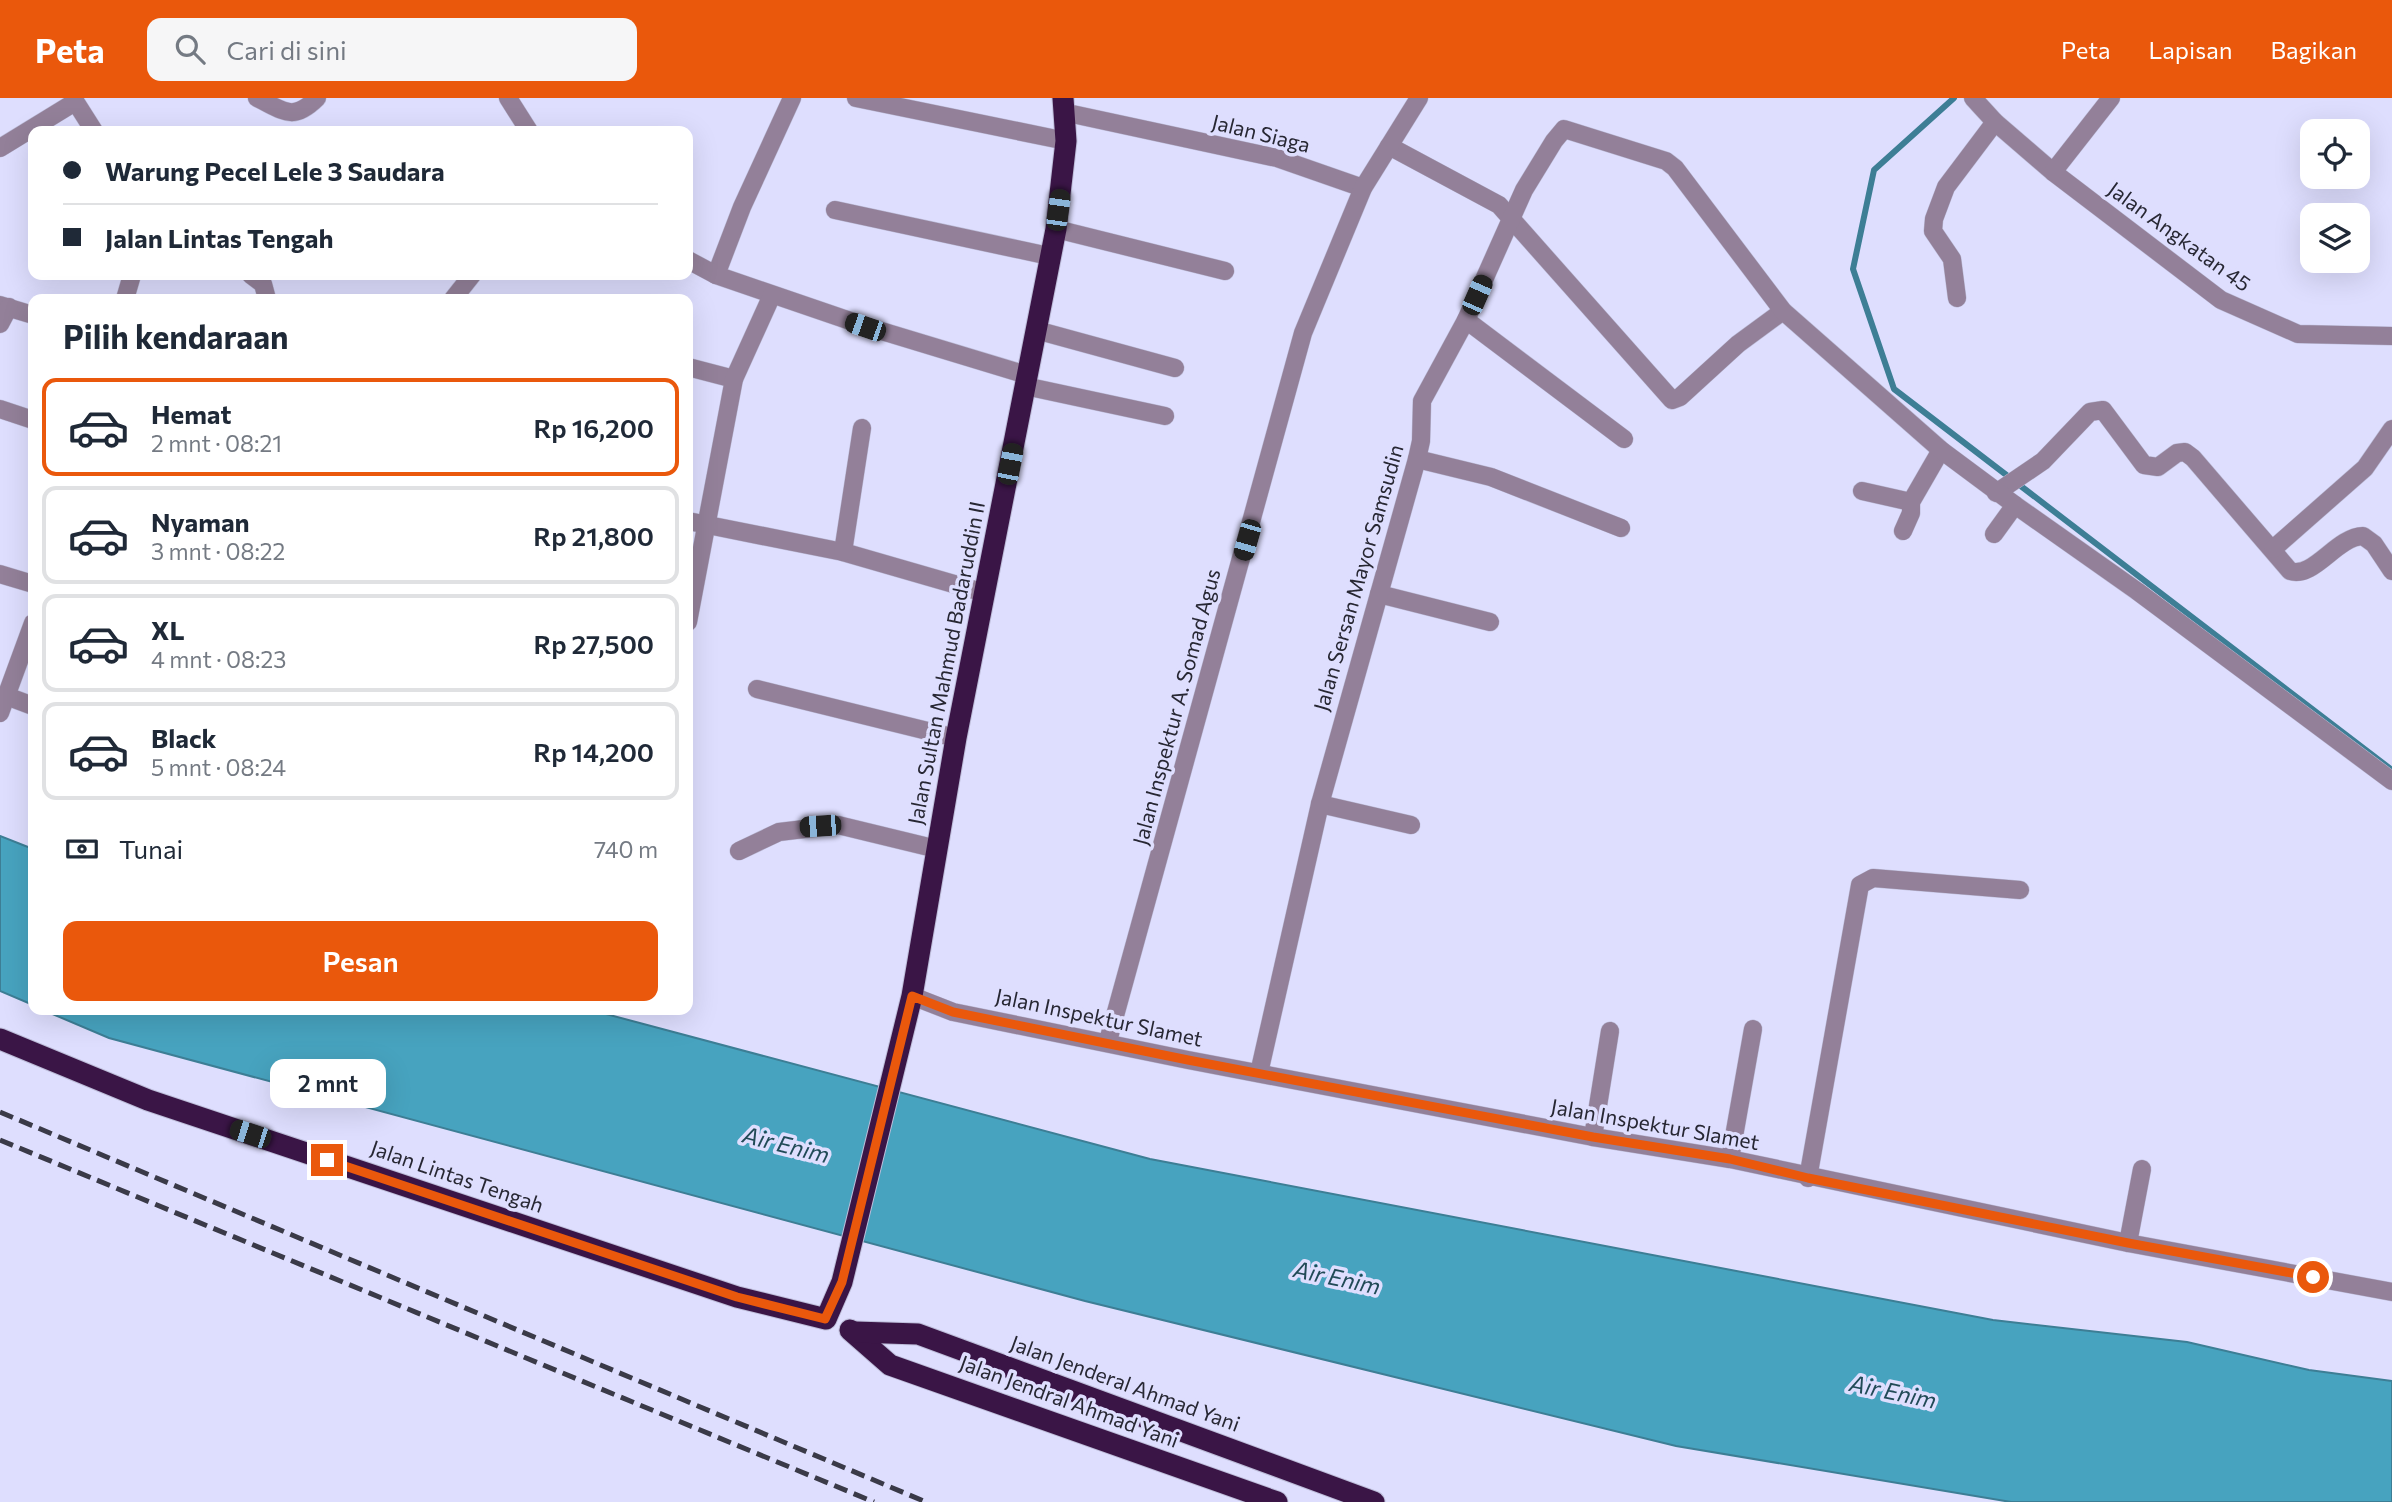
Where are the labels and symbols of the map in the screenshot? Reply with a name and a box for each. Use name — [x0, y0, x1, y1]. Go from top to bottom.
street label: Jalan Siaga — [1210, 108, 1313, 157]
street label: Jalan Angkatan 45 — [2104, 176, 2256, 296]
car — [1045, 188, 1072, 232]
car — [1459, 272, 1496, 318]
car — [842, 310, 889, 344]
car — [996, 441, 1025, 487]
street label: Jalan Sersan Mayor Samsudin — [1307, 441, 1408, 714]
street label: Jalan Sultan Mahmud Badaruddin II — [902, 499, 989, 826]
car — [1232, 517, 1263, 563]
street label: Jalan Inspektur A. Somad Agus — [1127, 566, 1225, 848]
car — [799, 814, 842, 838]
street label: Jalan Inspektur Slamet — [993, 982, 1205, 1051]
callout: 2 mnt — [269, 1058, 385, 1108]
street label: Jalan Inspektur Slamet — [1549, 1093, 1761, 1154]
car — [227, 1118, 274, 1150]
water label: Air Enim — [739, 1120, 832, 1168]
street label: Jalan Lintas Tengah — [368, 1134, 547, 1217]
route end — [311, 1144, 343, 1176]
water label: Air Enim — [1290, 1254, 1383, 1300]
route start — [2297, 1261, 2329, 1293]
street label: Jalan Jenderal Ahmad Yani — [1007, 1329, 1244, 1436]
street label: Jalan Jendral Ahmad Yani — [957, 1349, 1182, 1452]
water label: Air Enim — [1846, 1368, 1939, 1414]

